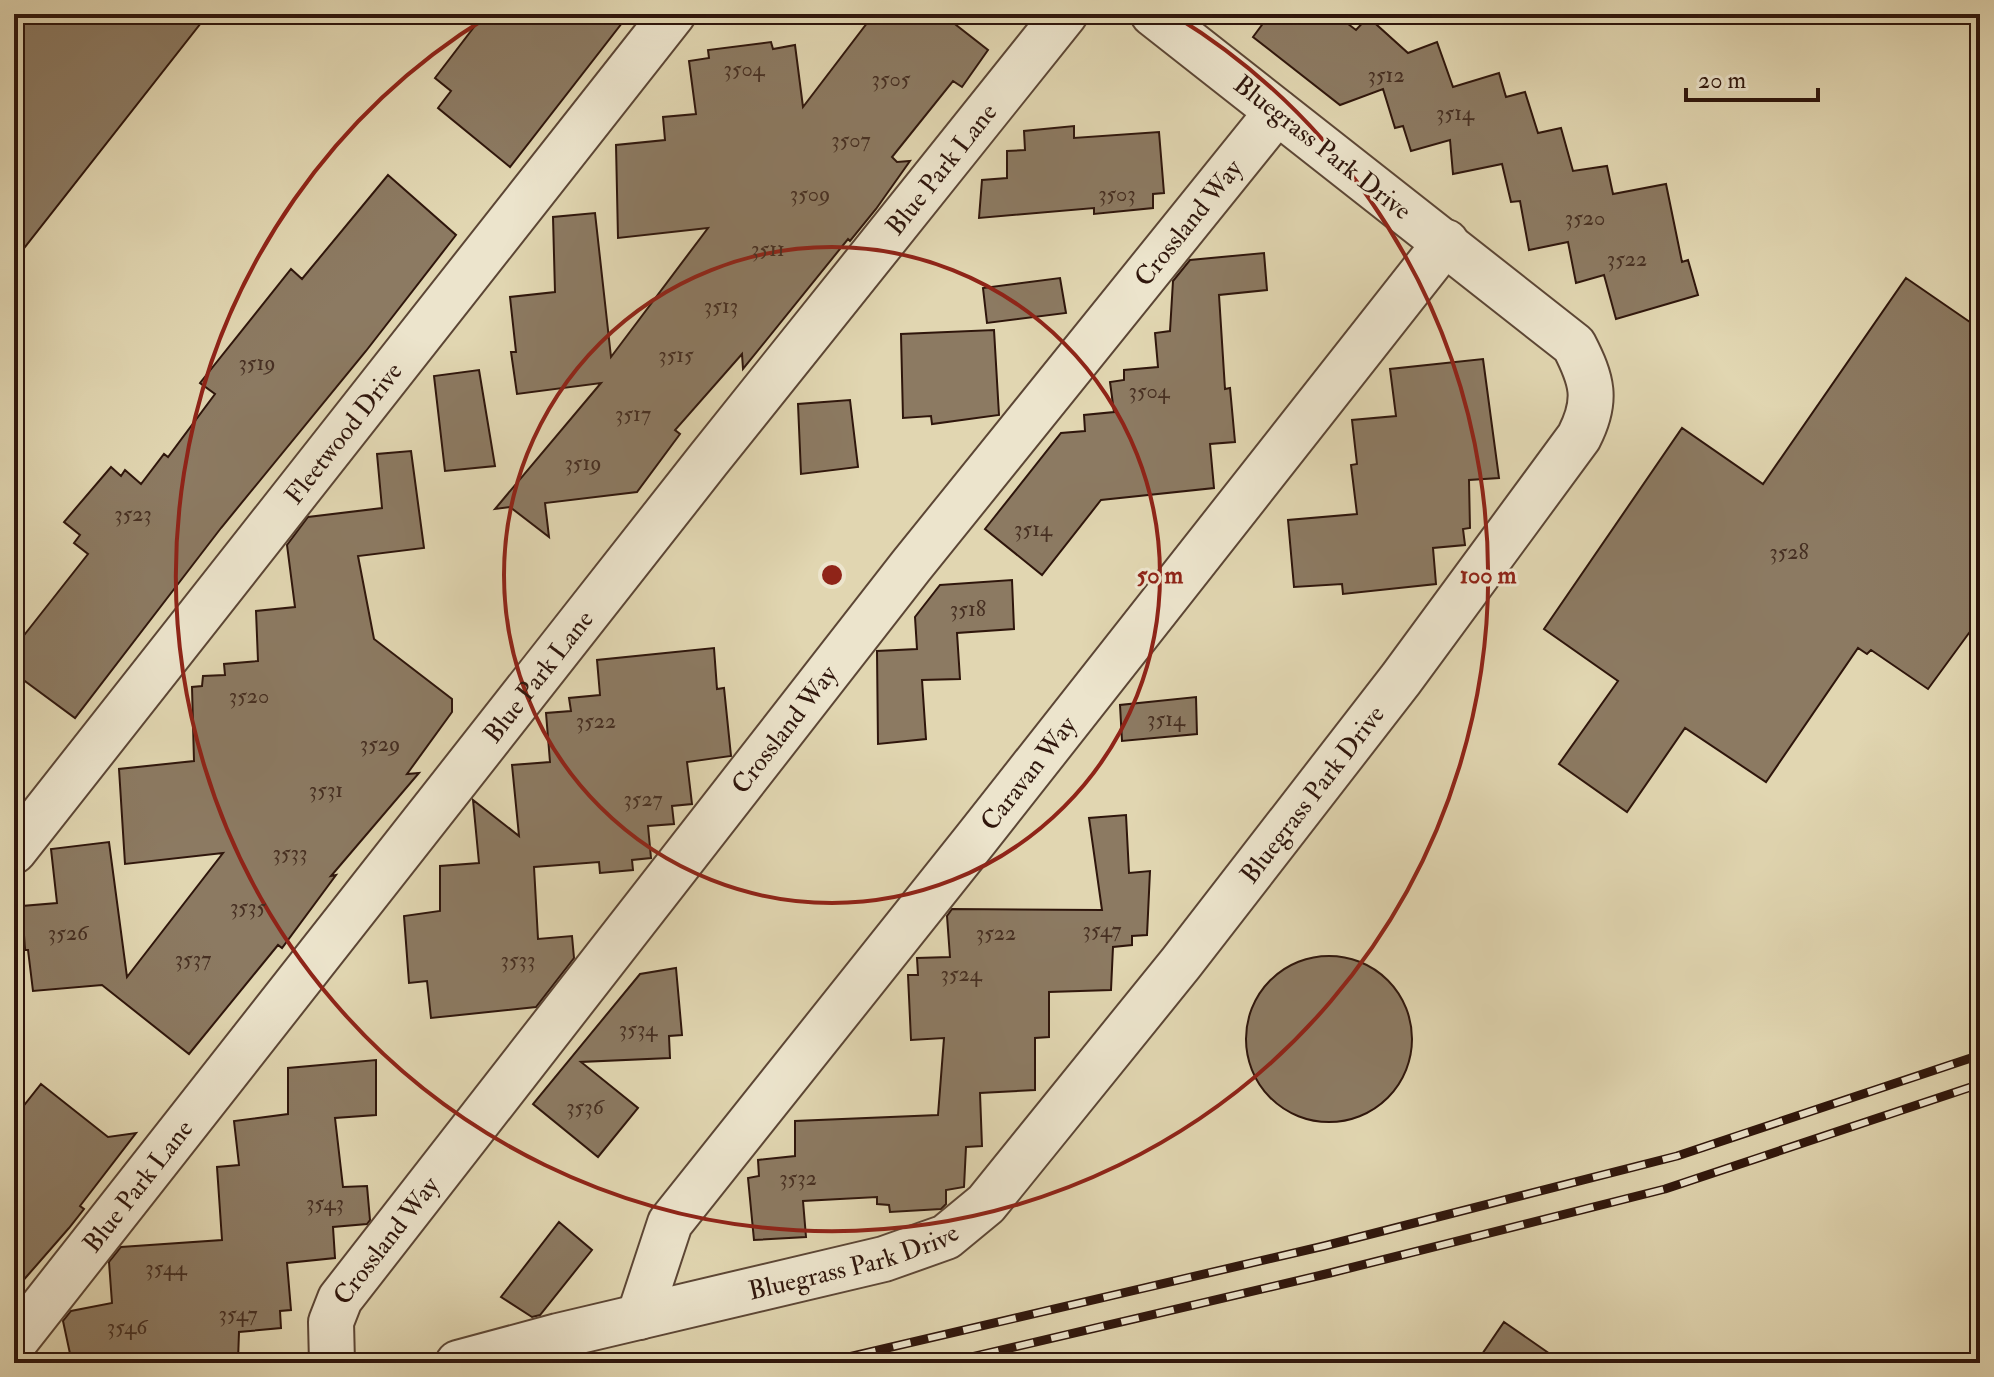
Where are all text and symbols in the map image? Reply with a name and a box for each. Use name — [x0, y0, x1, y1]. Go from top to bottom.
scale bar — [1686, 52, 1818, 102]
house number: 3504 — [724, 55, 766, 83]
house number: 3512 — [1367, 61, 1405, 89]
house number: 3505 — [872, 65, 911, 93]
text: 20 m — [1698, 65, 1747, 96]
street label: Bluegrass Park Drive — [1227, 69, 1418, 227]
street label: Blue Park Lane — [879, 97, 1004, 242]
house number: 3514 — [1436, 99, 1475, 127]
house number: 3507 — [831, 126, 871, 154]
street label: Crossland Way — [1128, 153, 1250, 293]
house number: 3509 — [790, 180, 830, 208]
house number: 3503 — [1098, 180, 1136, 208]
house number: 3520 — [1565, 204, 1605, 232]
house number: 3511 — [751, 235, 785, 263]
house number: 3522 — [1607, 245, 1647, 273]
house number: 3513 — [704, 292, 738, 320]
house number: 3515 — [658, 341, 694, 369]
house number: 3519 — [238, 349, 276, 377]
street label: Fleetwood Drive — [278, 356, 410, 511]
house number: 3504 — [1129, 377, 1171, 405]
house number: 3517 — [615, 400, 651, 428]
house number: 3519 — [564, 449, 602, 477]
house number: 3523 — [114, 500, 152, 528]
house number: 3514 — [1014, 515, 1053, 543]
house number: 3528 — [1769, 538, 1809, 566]
text: 50 m — [1137, 560, 1184, 591]
text: 100 m — [1460, 560, 1517, 591]
centre of rings — [818, 561, 846, 589]
house number: 3518 — [950, 595, 986, 623]
street label: Blue Park Lane — [477, 604, 601, 750]
street label: Crossland Way — [725, 659, 845, 800]
house number: 3520 — [229, 682, 269, 710]
street label: Bluegrass Park Drive — [1234, 699, 1392, 890]
house number: 3514 — [1147, 705, 1186, 733]
house number: 3522 — [576, 707, 616, 735]
street label: Caravan Way — [974, 710, 1084, 837]
house number: 3529 — [360, 730, 400, 758]
house number: 3531 — [309, 776, 343, 804]
house number: 3527 — [623, 785, 663, 813]
house number: 3533 — [273, 839, 308, 867]
house number: 3535 — [230, 893, 266, 921]
house number: 3547 — [1082, 916, 1122, 944]
house number: 3526 — [48, 919, 90, 947]
house number: 3522 — [976, 919, 1016, 947]
house number: 3537 — [175, 945, 211, 973]
house number: 3533 — [501, 946, 536, 974]
house number: 3524 — [940, 960, 983, 988]
house number: 3534 — [619, 1015, 658, 1043]
house number: 3536 — [566, 1093, 606, 1121]
street label: Blue Park Lane — [76, 1113, 200, 1259]
house number: 3532 — [779, 1164, 817, 1192]
street label: Crossland Way — [327, 1170, 447, 1311]
house number: 3543 — [306, 1189, 344, 1217]
street label: Bluegrass Park Drive — [745, 1218, 966, 1307]
house number: 3544 — [145, 1254, 188, 1282]
house number: 3547 — [218, 1300, 258, 1328]
house number: 3546 — [107, 1313, 149, 1341]

